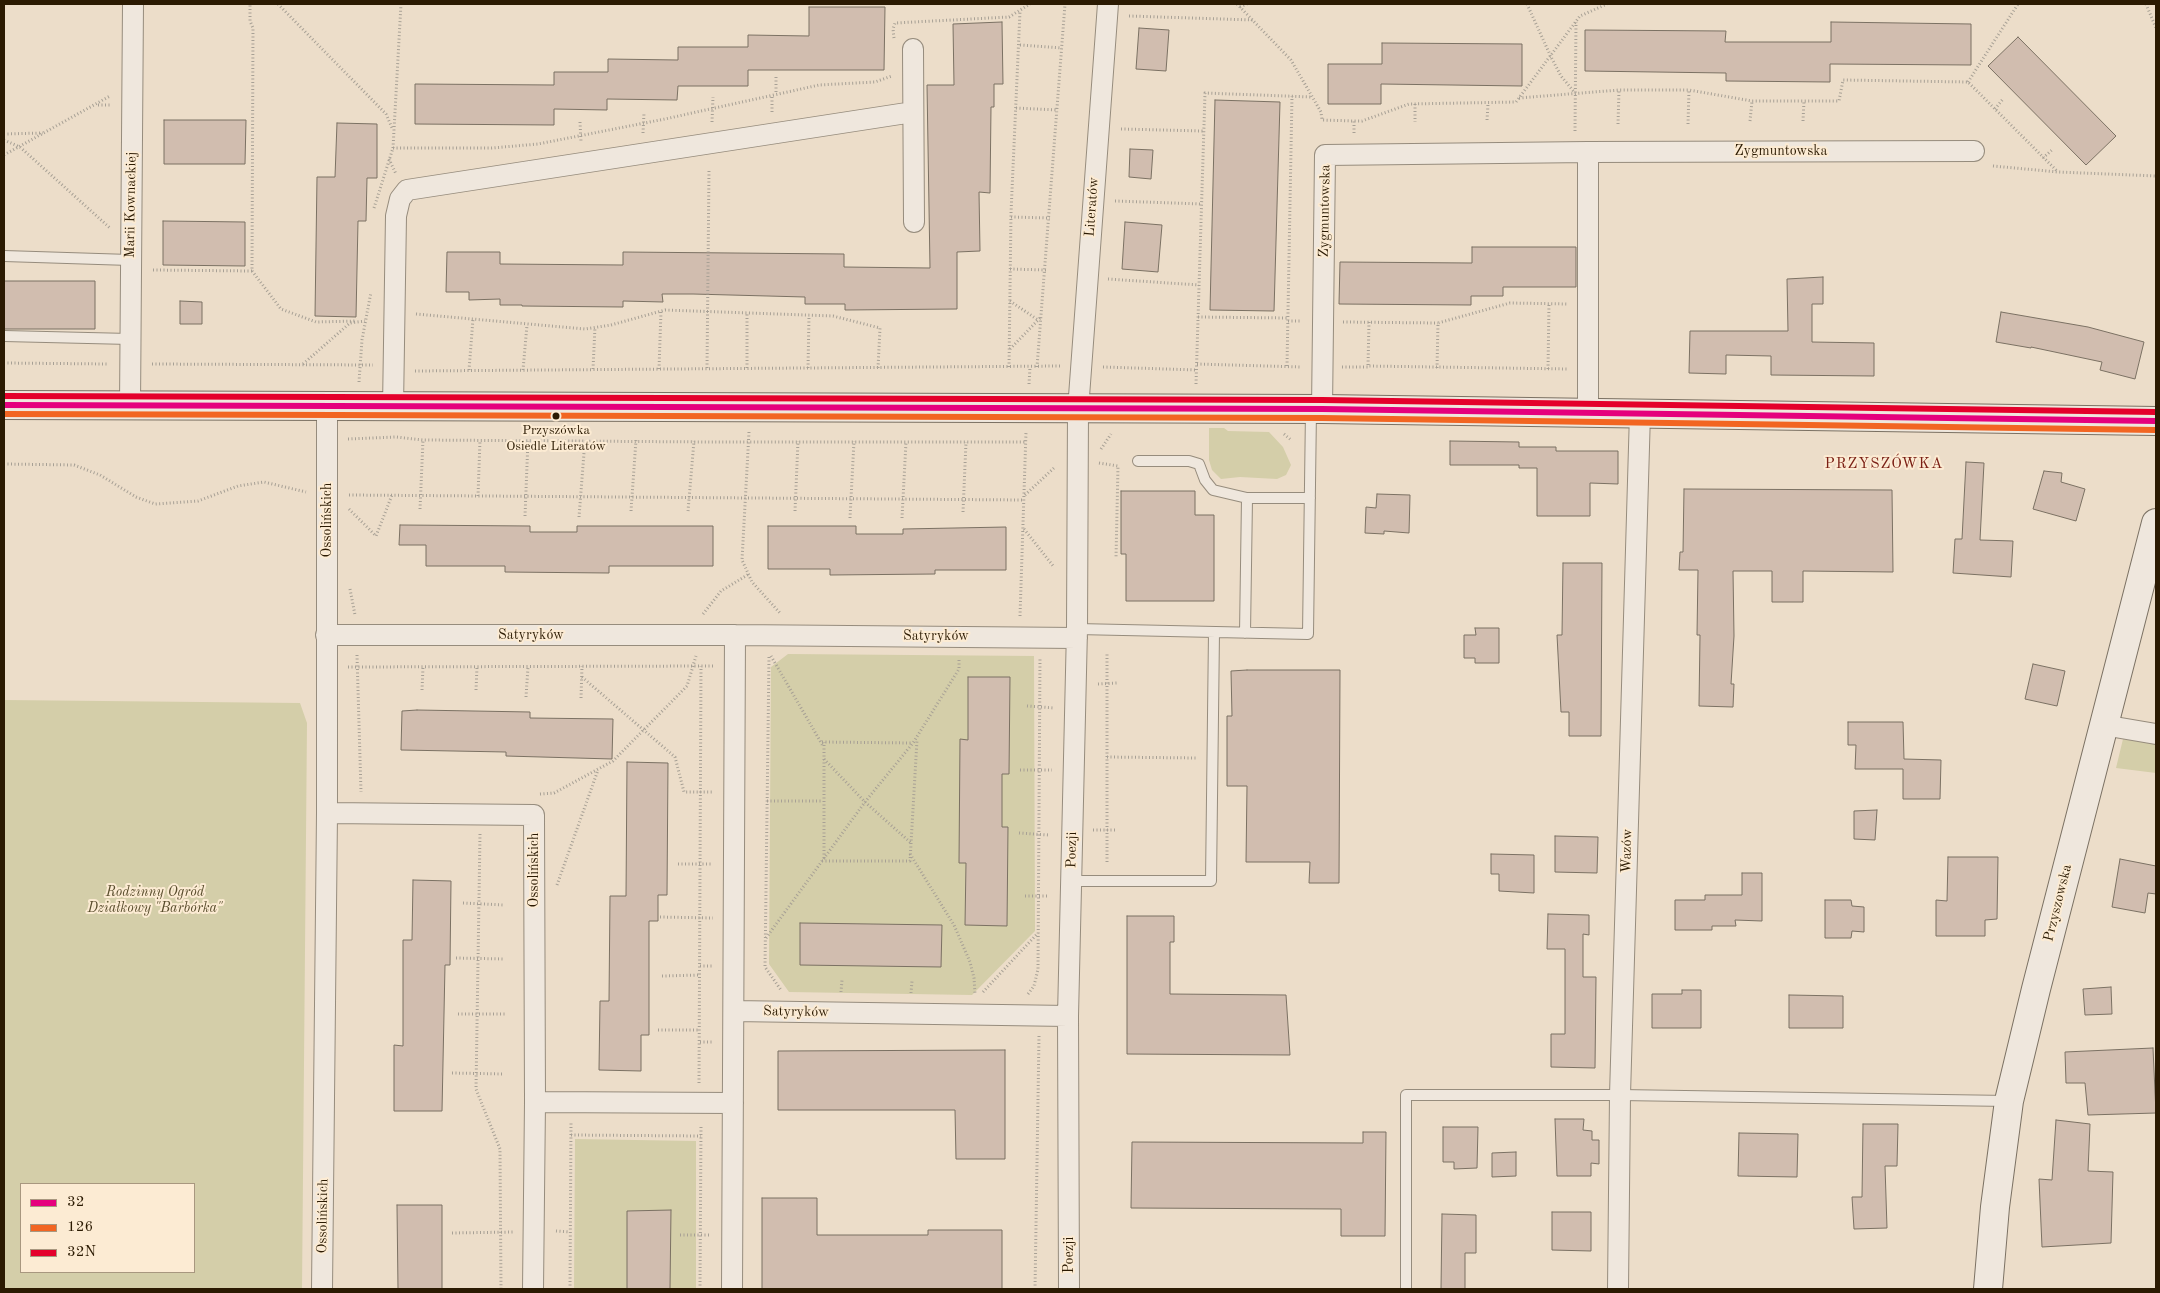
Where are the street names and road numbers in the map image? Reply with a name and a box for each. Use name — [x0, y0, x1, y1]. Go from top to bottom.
street label: Zygmuntowska — [1734, 143, 1828, 159]
street label: Marii Kownackiej — [122, 152, 140, 258]
street label: Zygmuntowska — [1316, 164, 1334, 258]
street label: Literatów — [1082, 177, 1102, 237]
street label: Ossolińskich — [319, 483, 335, 557]
street label: Satyryków — [498, 627, 564, 643]
street label: Satyryków — [903, 628, 969, 644]
street label: Wazów — [1618, 828, 1636, 874]
street label: Poezji — [1063, 832, 1081, 868]
street label: Ossolińskich — [526, 833, 542, 907]
street label: Przyszowska — [2040, 863, 2076, 943]
street label: Satyryków — [763, 1003, 829, 1021]
street label: Ossolińskich — [314, 1178, 332, 1254]
street label: Poezji — [1061, 1237, 1077, 1273]

